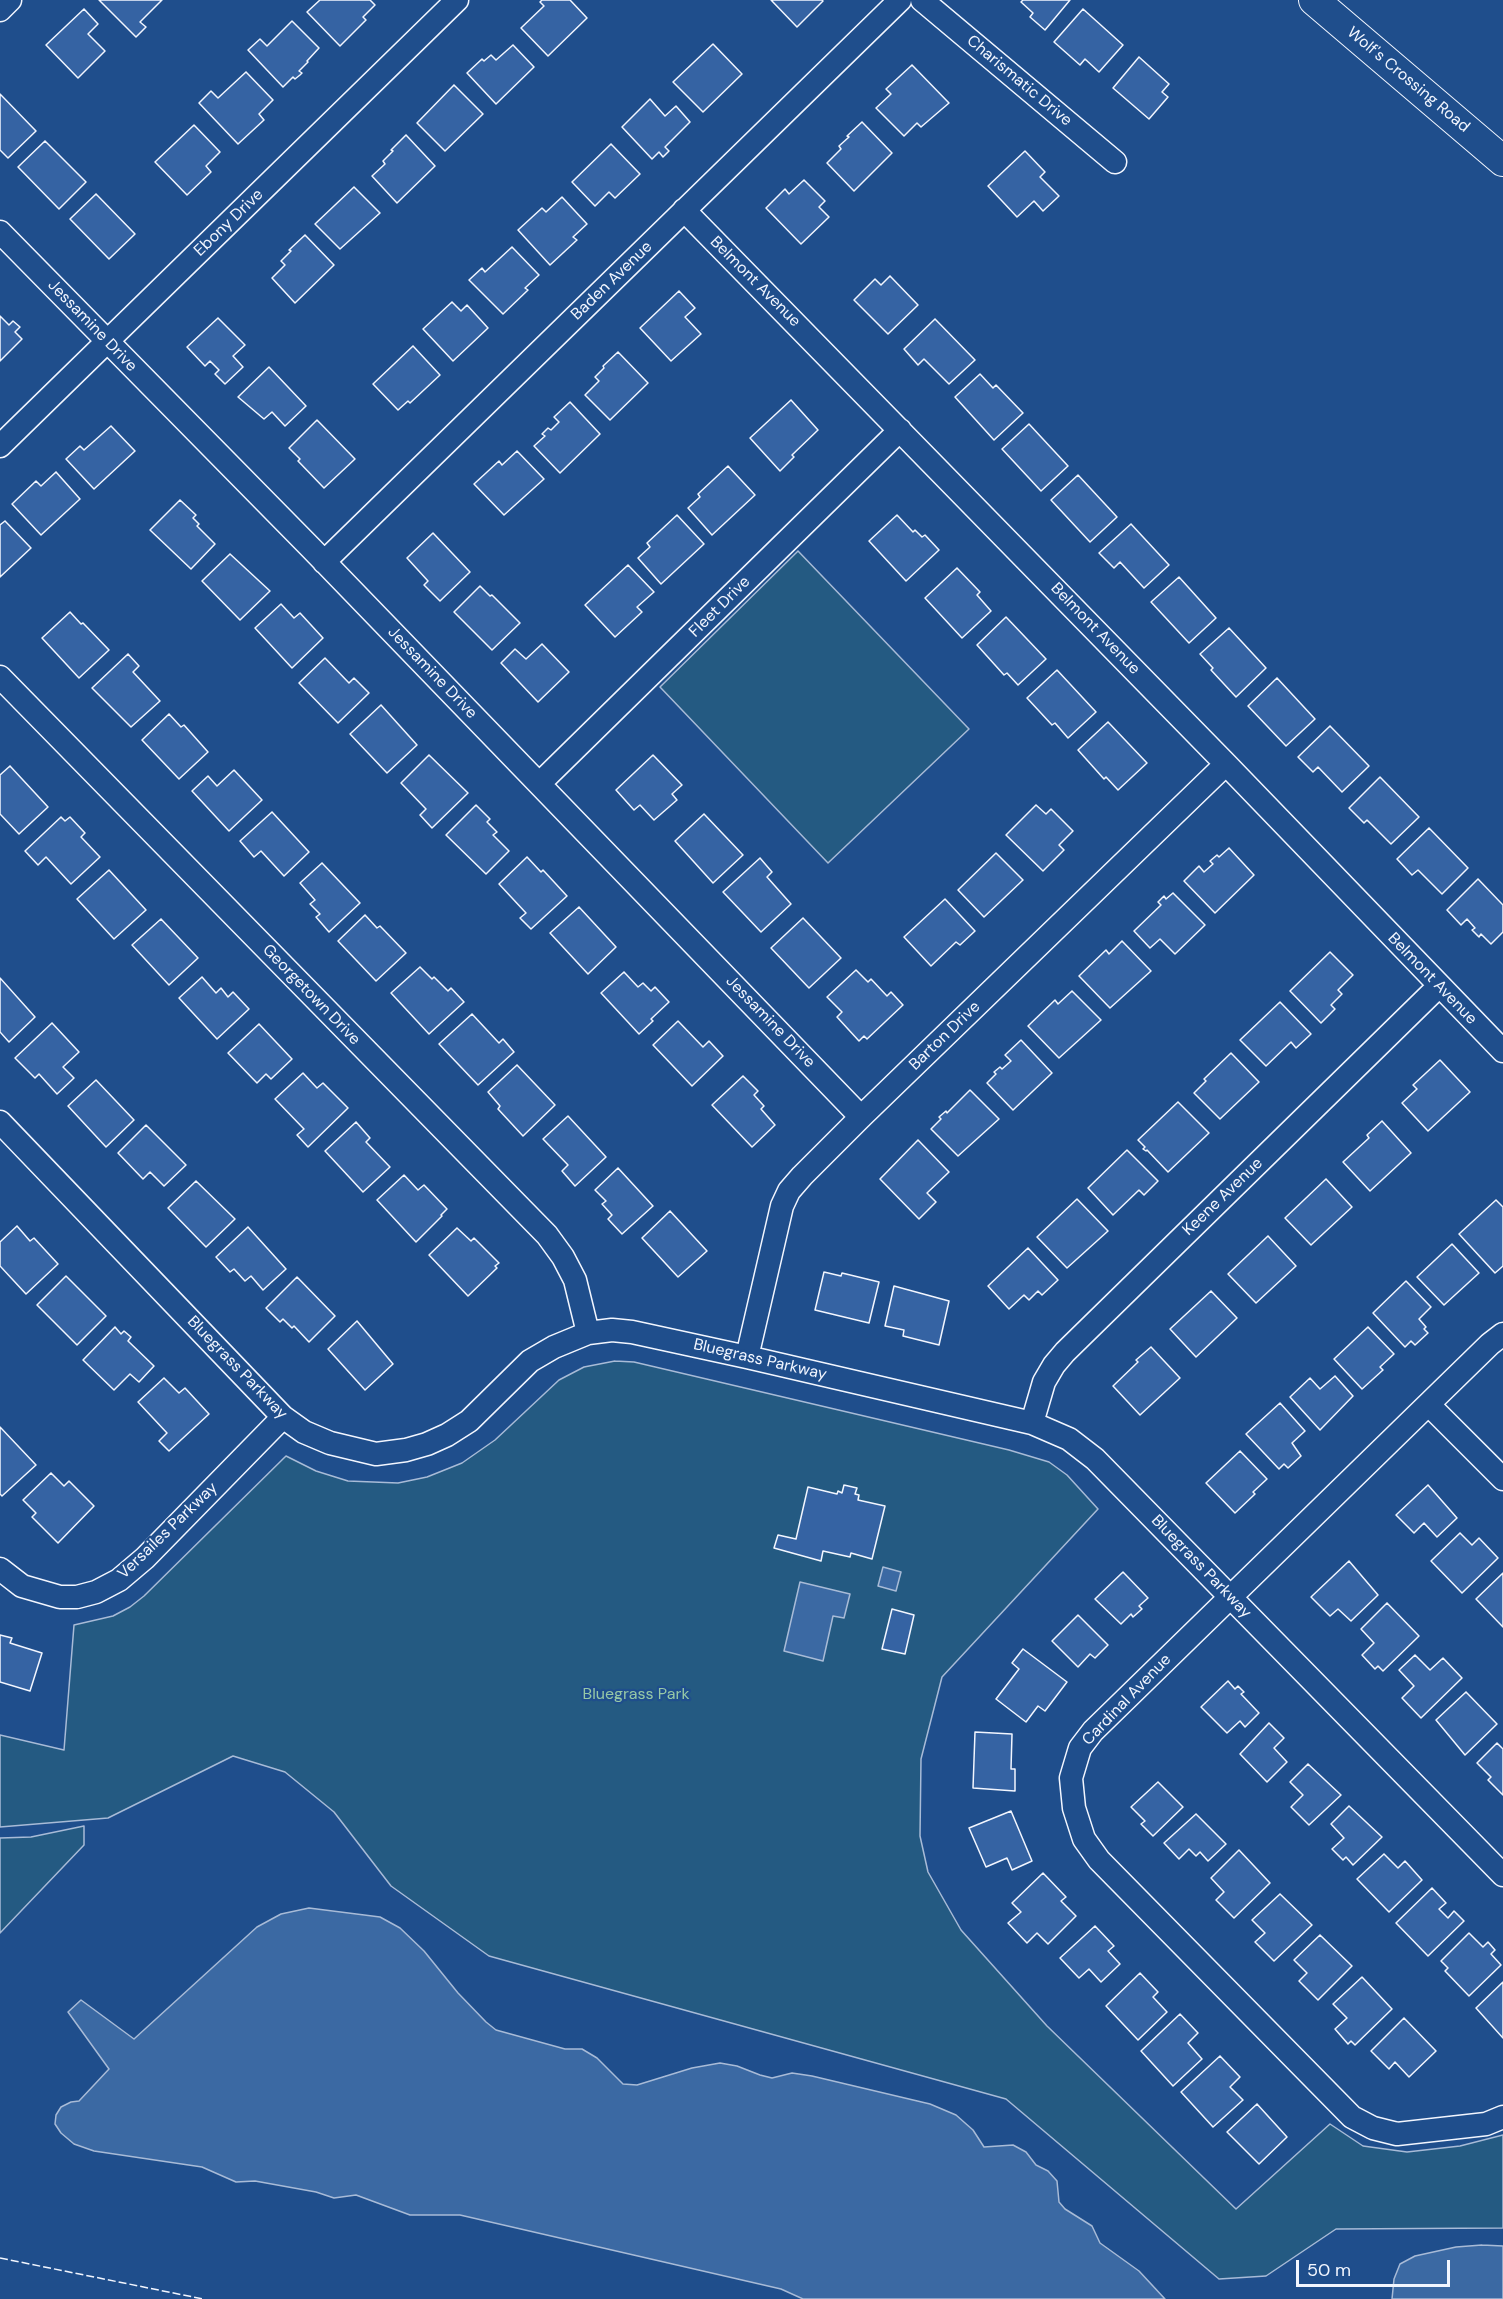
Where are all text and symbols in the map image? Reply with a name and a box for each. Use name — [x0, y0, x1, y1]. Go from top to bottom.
street label: Wolf's Crossing Road — [1343, 23, 1473, 137]
street label: Charismatic Drive — [963, 31, 1075, 131]
street label: Ebony Drive — [190, 185, 268, 261]
street label: Belmont Avenue — [706, 233, 804, 331]
street label: Baden Avenue — [567, 238, 657, 324]
street label: Jessamine Drive — [43, 276, 141, 376]
street label: Fleet Drive — [685, 572, 755, 642]
street label: Belmont Avenue — [1046, 579, 1144, 679]
street label: Jessamine Drive — [383, 623, 481, 723]
street label: Belmont Avenue — [1383, 929, 1481, 1029]
street label: Georgetown Drive — [258, 941, 364, 1049]
street label: Jessamine Drive — [721, 972, 819, 1072]
street label: Barton Drive — [906, 997, 984, 1075]
street label: Keene Avenue — [1179, 1154, 1267, 1240]
street label: Bluegrass Parkway — [183, 1312, 291, 1424]
street label: Bluegrass Parkway — [691, 1335, 829, 1385]
street label: Versailes Parkway — [114, 1479, 222, 1583]
street label: Bluegrass Parkway — [1147, 1511, 1255, 1623]
street label: Cardinal Avenue — [1079, 1650, 1175, 1750]
park label: Bluegrass Park — [583, 1685, 689, 1705]
scale bar — [1299, 2248, 1454, 2286]
text: 50 m — [1307, 2258, 1351, 2282]

